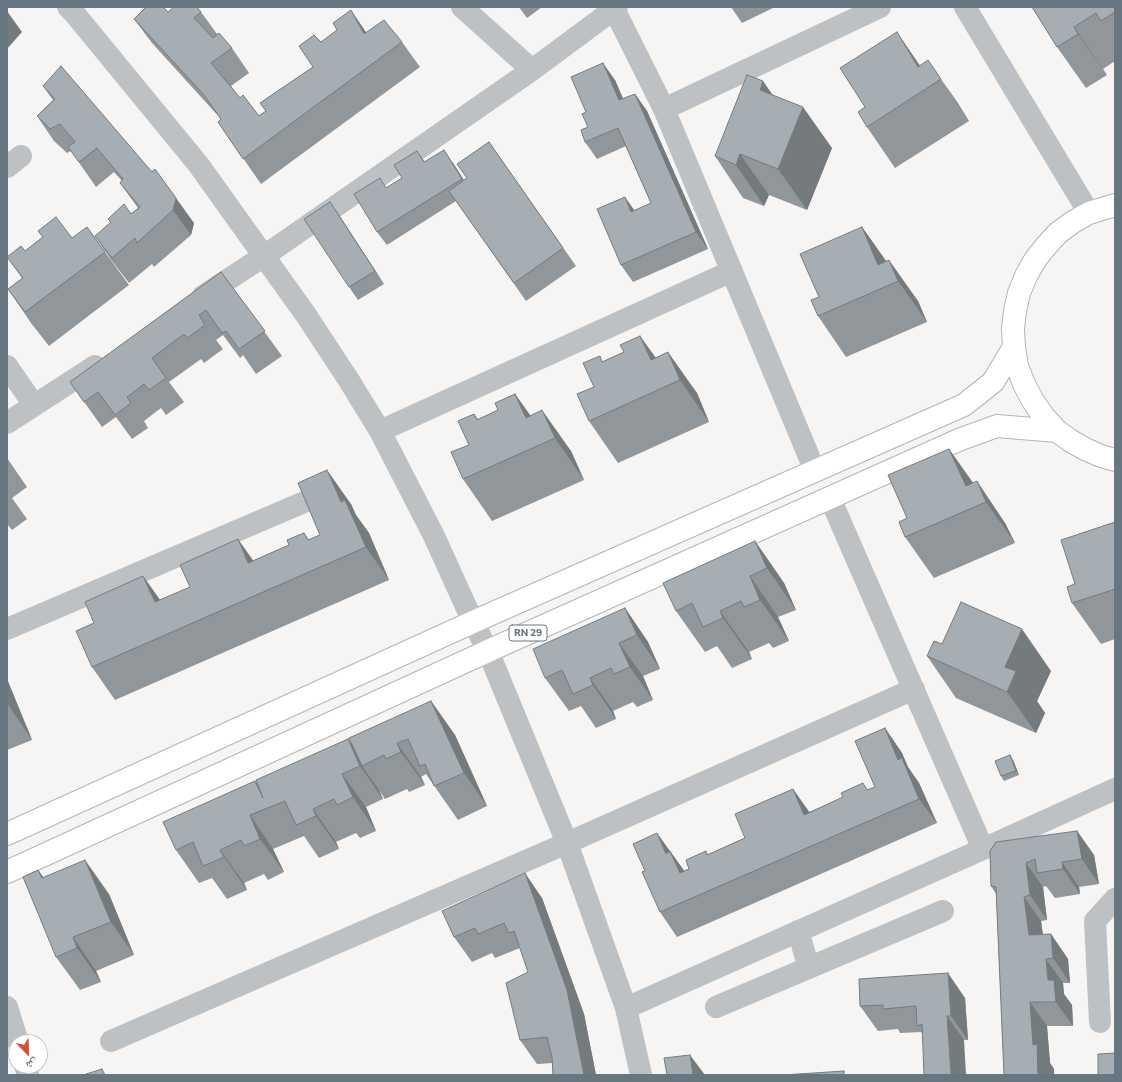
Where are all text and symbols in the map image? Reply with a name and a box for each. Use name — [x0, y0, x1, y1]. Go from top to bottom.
road number: RN 29 — [509, 625, 547, 641]
north arrow — [8, 1034, 48, 1074]
text: ش — [25, 1056, 40, 1073]

